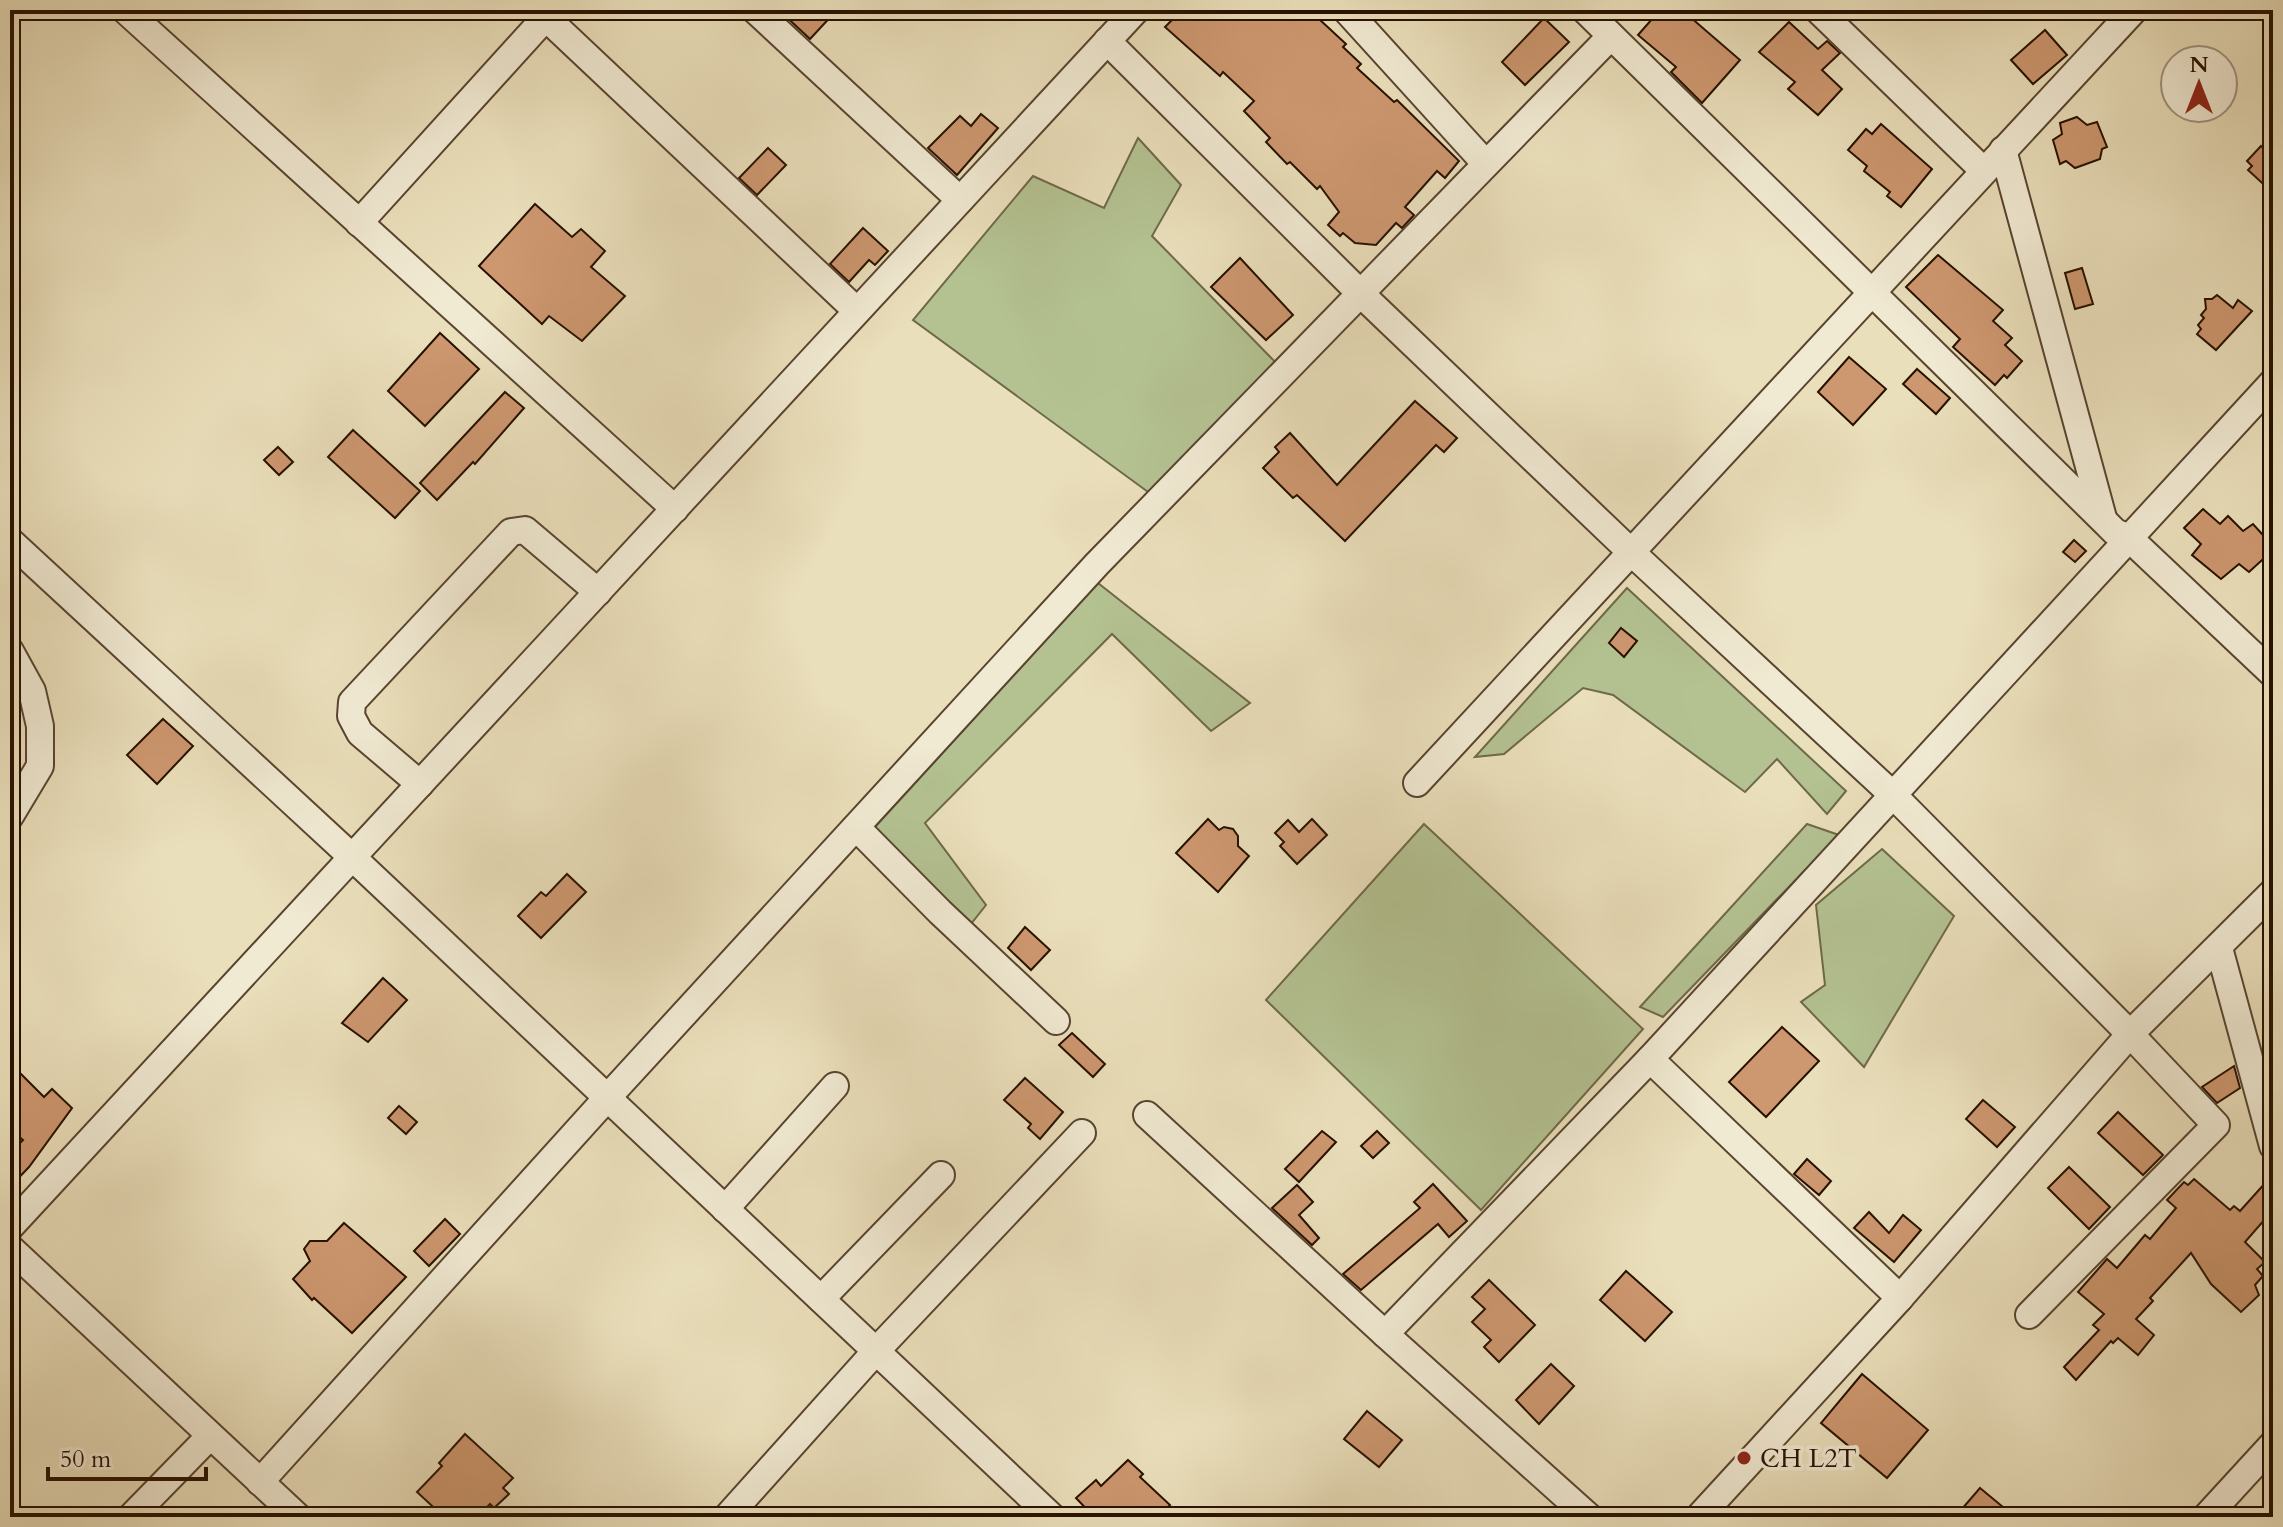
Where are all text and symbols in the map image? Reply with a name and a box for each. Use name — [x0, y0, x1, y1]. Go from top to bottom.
north arrow — [2159, 44, 2239, 124]
text: N — [2189, 50, 2209, 80]
scale bar — [48, 1431, 206, 1481]
place label: CH L2T — [1760, 1441, 1857, 1476]
text: 50 m — [60, 1443, 112, 1476]
marker: CH L2T — [1735, 1449, 1753, 1467]

